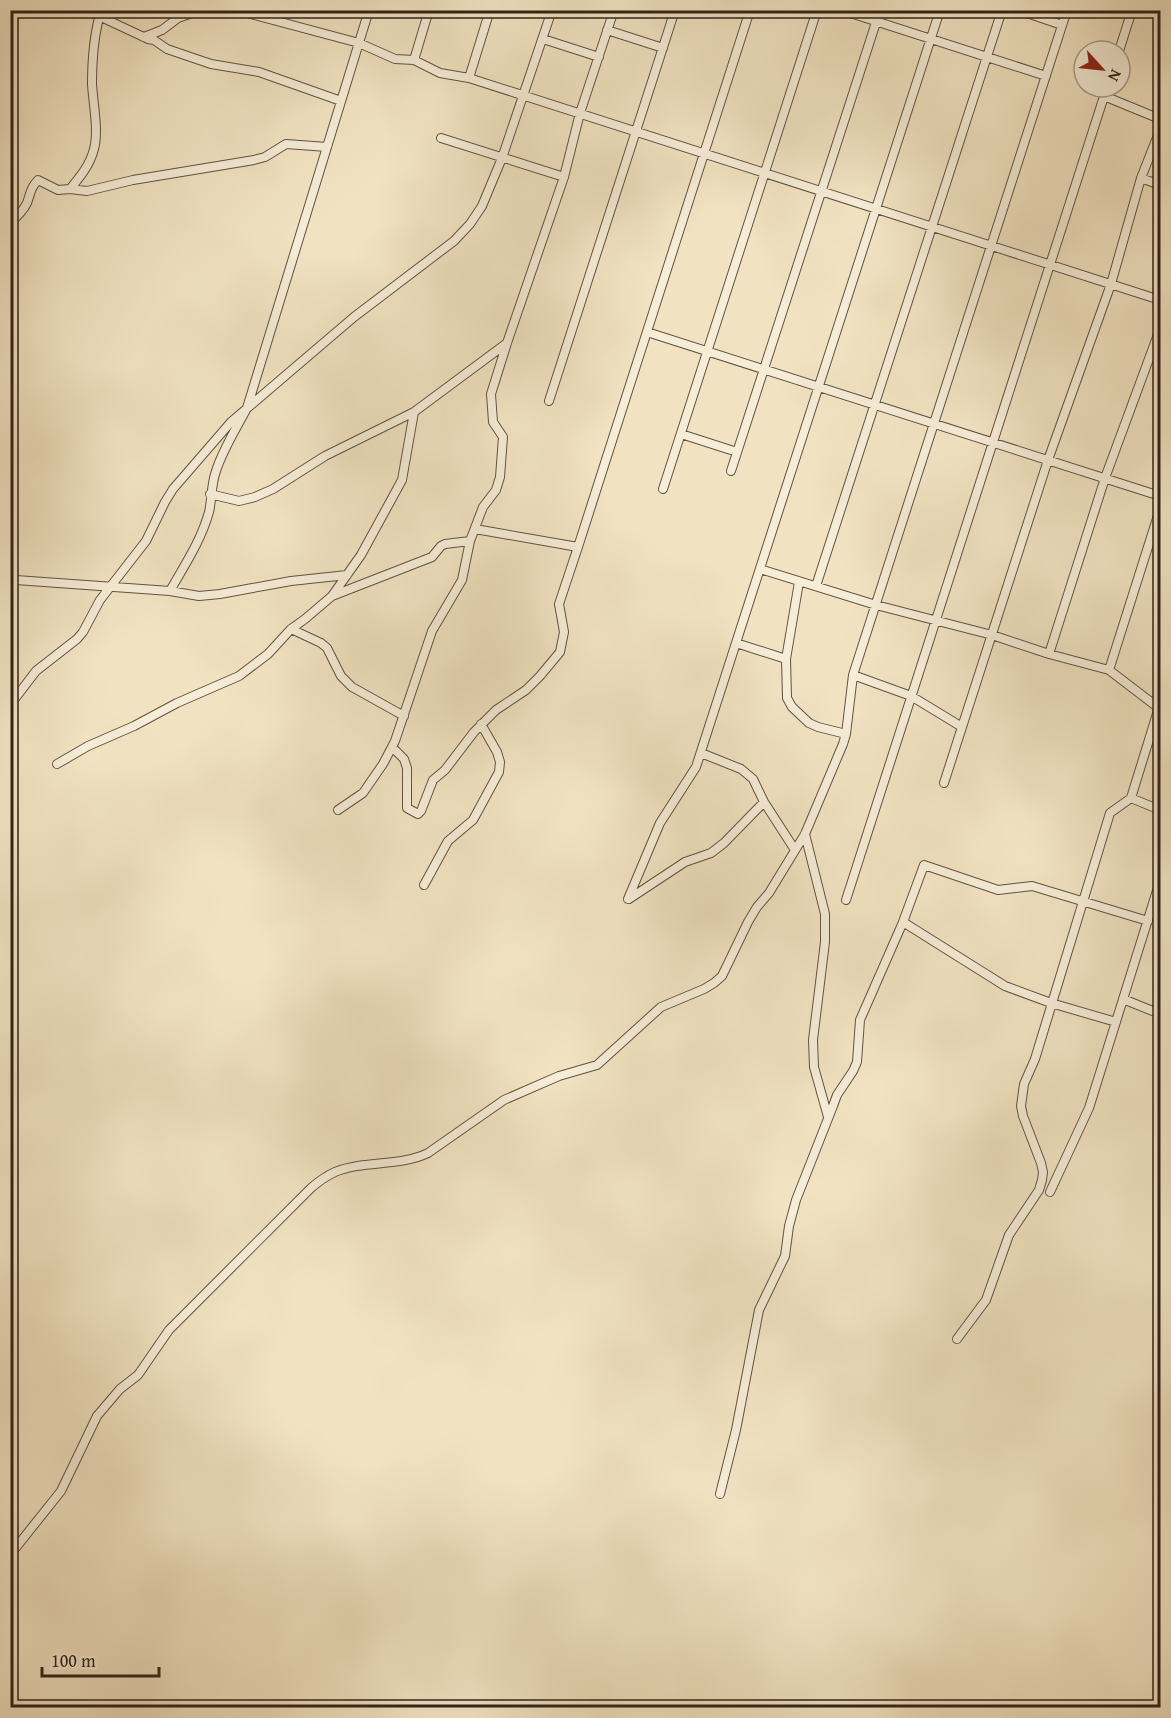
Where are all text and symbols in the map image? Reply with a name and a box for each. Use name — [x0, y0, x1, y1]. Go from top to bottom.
north arrow — [1072, 39, 1132, 99]
text: N — [1102, 66, 1128, 86]
scale bar — [42, 1640, 159, 1678]
text: 100 m — [51, 1647, 96, 1674]

